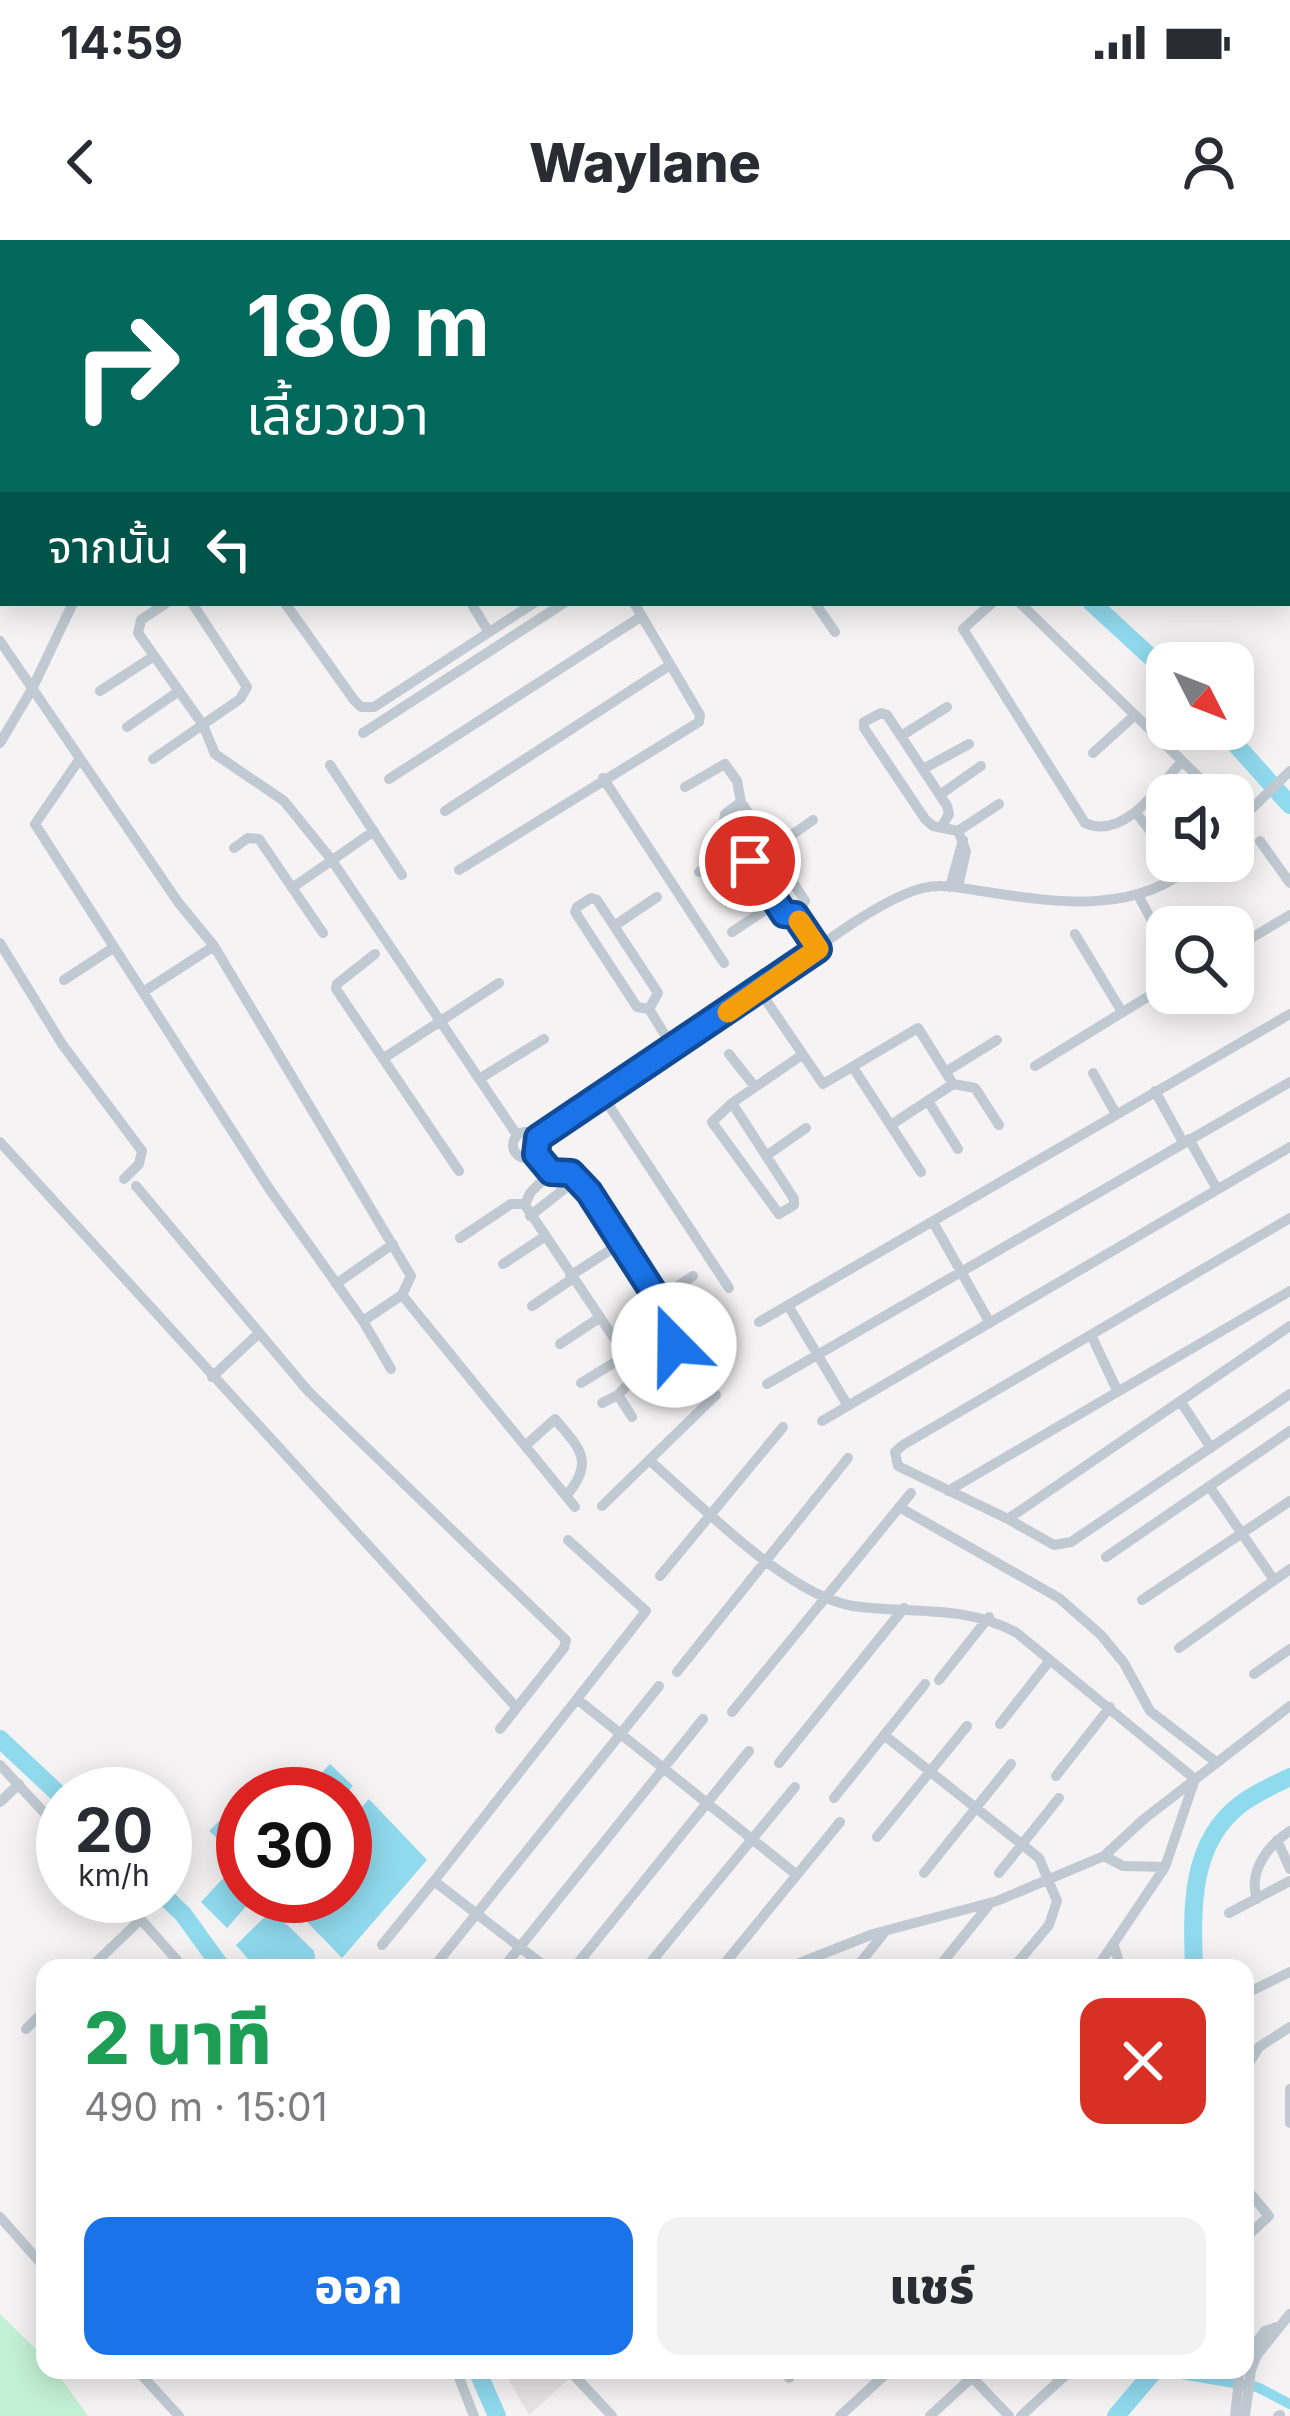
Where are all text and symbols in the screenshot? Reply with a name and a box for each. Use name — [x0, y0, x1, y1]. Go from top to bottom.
text: 14:59 — [60, 15, 183, 70]
icon: back — [48, 129, 114, 195]
icon: person — [1176, 129, 1242, 195]
text: Waylane — [529, 130, 761, 195]
text: 180 m — [246, 275, 490, 376]
icon: right — [48, 288, 204, 444]
text: เลี้ยวขวา — [246, 382, 429, 447]
icon: left — [196, 516, 262, 582]
text: จากนั้น — [48, 519, 172, 574]
north arrow — [1146, 642, 1254, 750]
map controls — [1146, 642, 1254, 1014]
button: sound — [1146, 774, 1254, 882]
pin — [699, 810, 801, 912]
icon: arrive — [717, 828, 783, 894]
button: search — [1146, 906, 1254, 1014]
position arrow — [611, 1282, 737, 1408]
speed limit sign: 30 — [216, 1767, 372, 1923]
text: 20 — [75, 1794, 153, 1866]
text: km/h — [78, 1857, 150, 1893]
text: 2 นาที — [84, 1994, 272, 2081]
button: close — [1080, 1998, 1206, 2124]
text: 490 m · 15:01 — [84, 2083, 328, 2130]
button: ออก — [84, 2217, 633, 2355]
button: แชร์ — [657, 2217, 1206, 2355]

